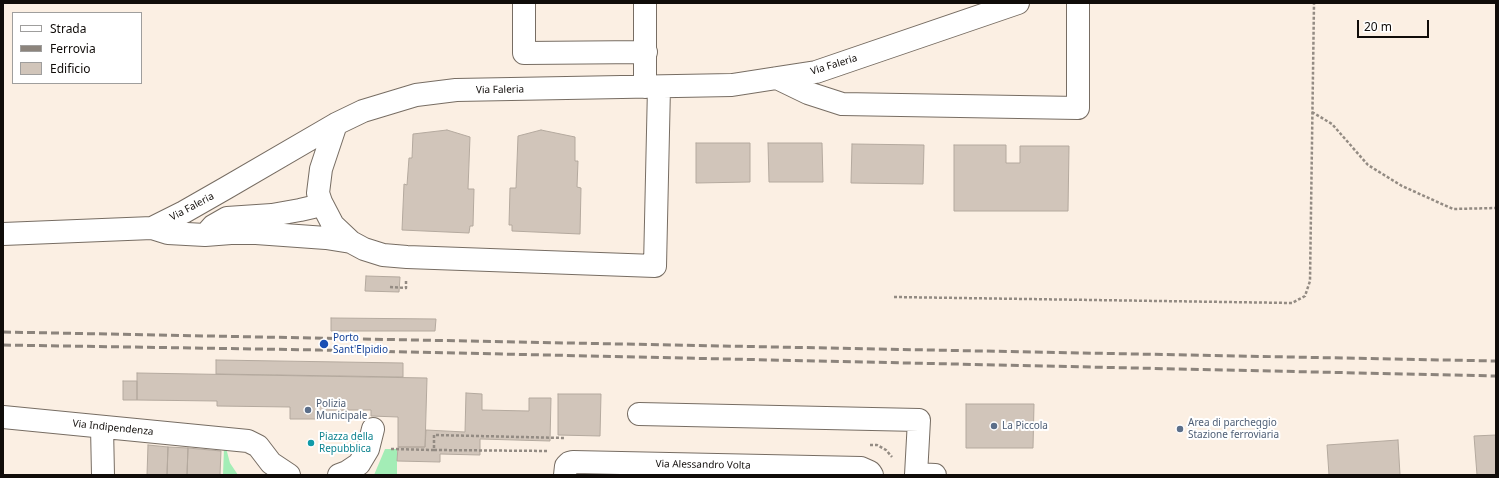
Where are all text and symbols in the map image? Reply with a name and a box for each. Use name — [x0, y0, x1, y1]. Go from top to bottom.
legend — [12, 12, 142, 84]
scale bar — [1359, 12, 1431, 38]
text: 20 m — [1364, 18, 1392, 35]
text: Strada — [50, 20, 86, 37]
text: Ferrovia — [50, 40, 96, 57]
street label: Via Faleria — [809, 52, 859, 78]
text: Edificio — [50, 60, 91, 77]
street label: Via Faleria — [476, 84, 524, 96]
street label: Via Faleria — [168, 190, 216, 224]
place label: Porto Sant'Elpidio — [333, 332, 388, 356]
marker: Porto Sant'Elpidio — [318, 338, 330, 350]
place label: Polizia Municipale — [316, 398, 367, 422]
marker: Polizia Municipale — [303, 405, 313, 415]
place label: Area di parcheggio Stazione ferroviaria — [1188, 417, 1279, 440]
street label: Via Indipendenza — [72, 418, 154, 438]
place label: La Piccola — [1002, 420, 1048, 432]
marker: La Piccola — [989, 421, 999, 431]
marker: Area di parcheggio Stazione ferroviaria — [1175, 424, 1185, 434]
place label: Piazza della Repubblica — [319, 431, 373, 454]
marker: Piazza della Repubblica — [306, 438, 316, 448]
street label: Via Alessandro Volta — [655, 458, 751, 472]

